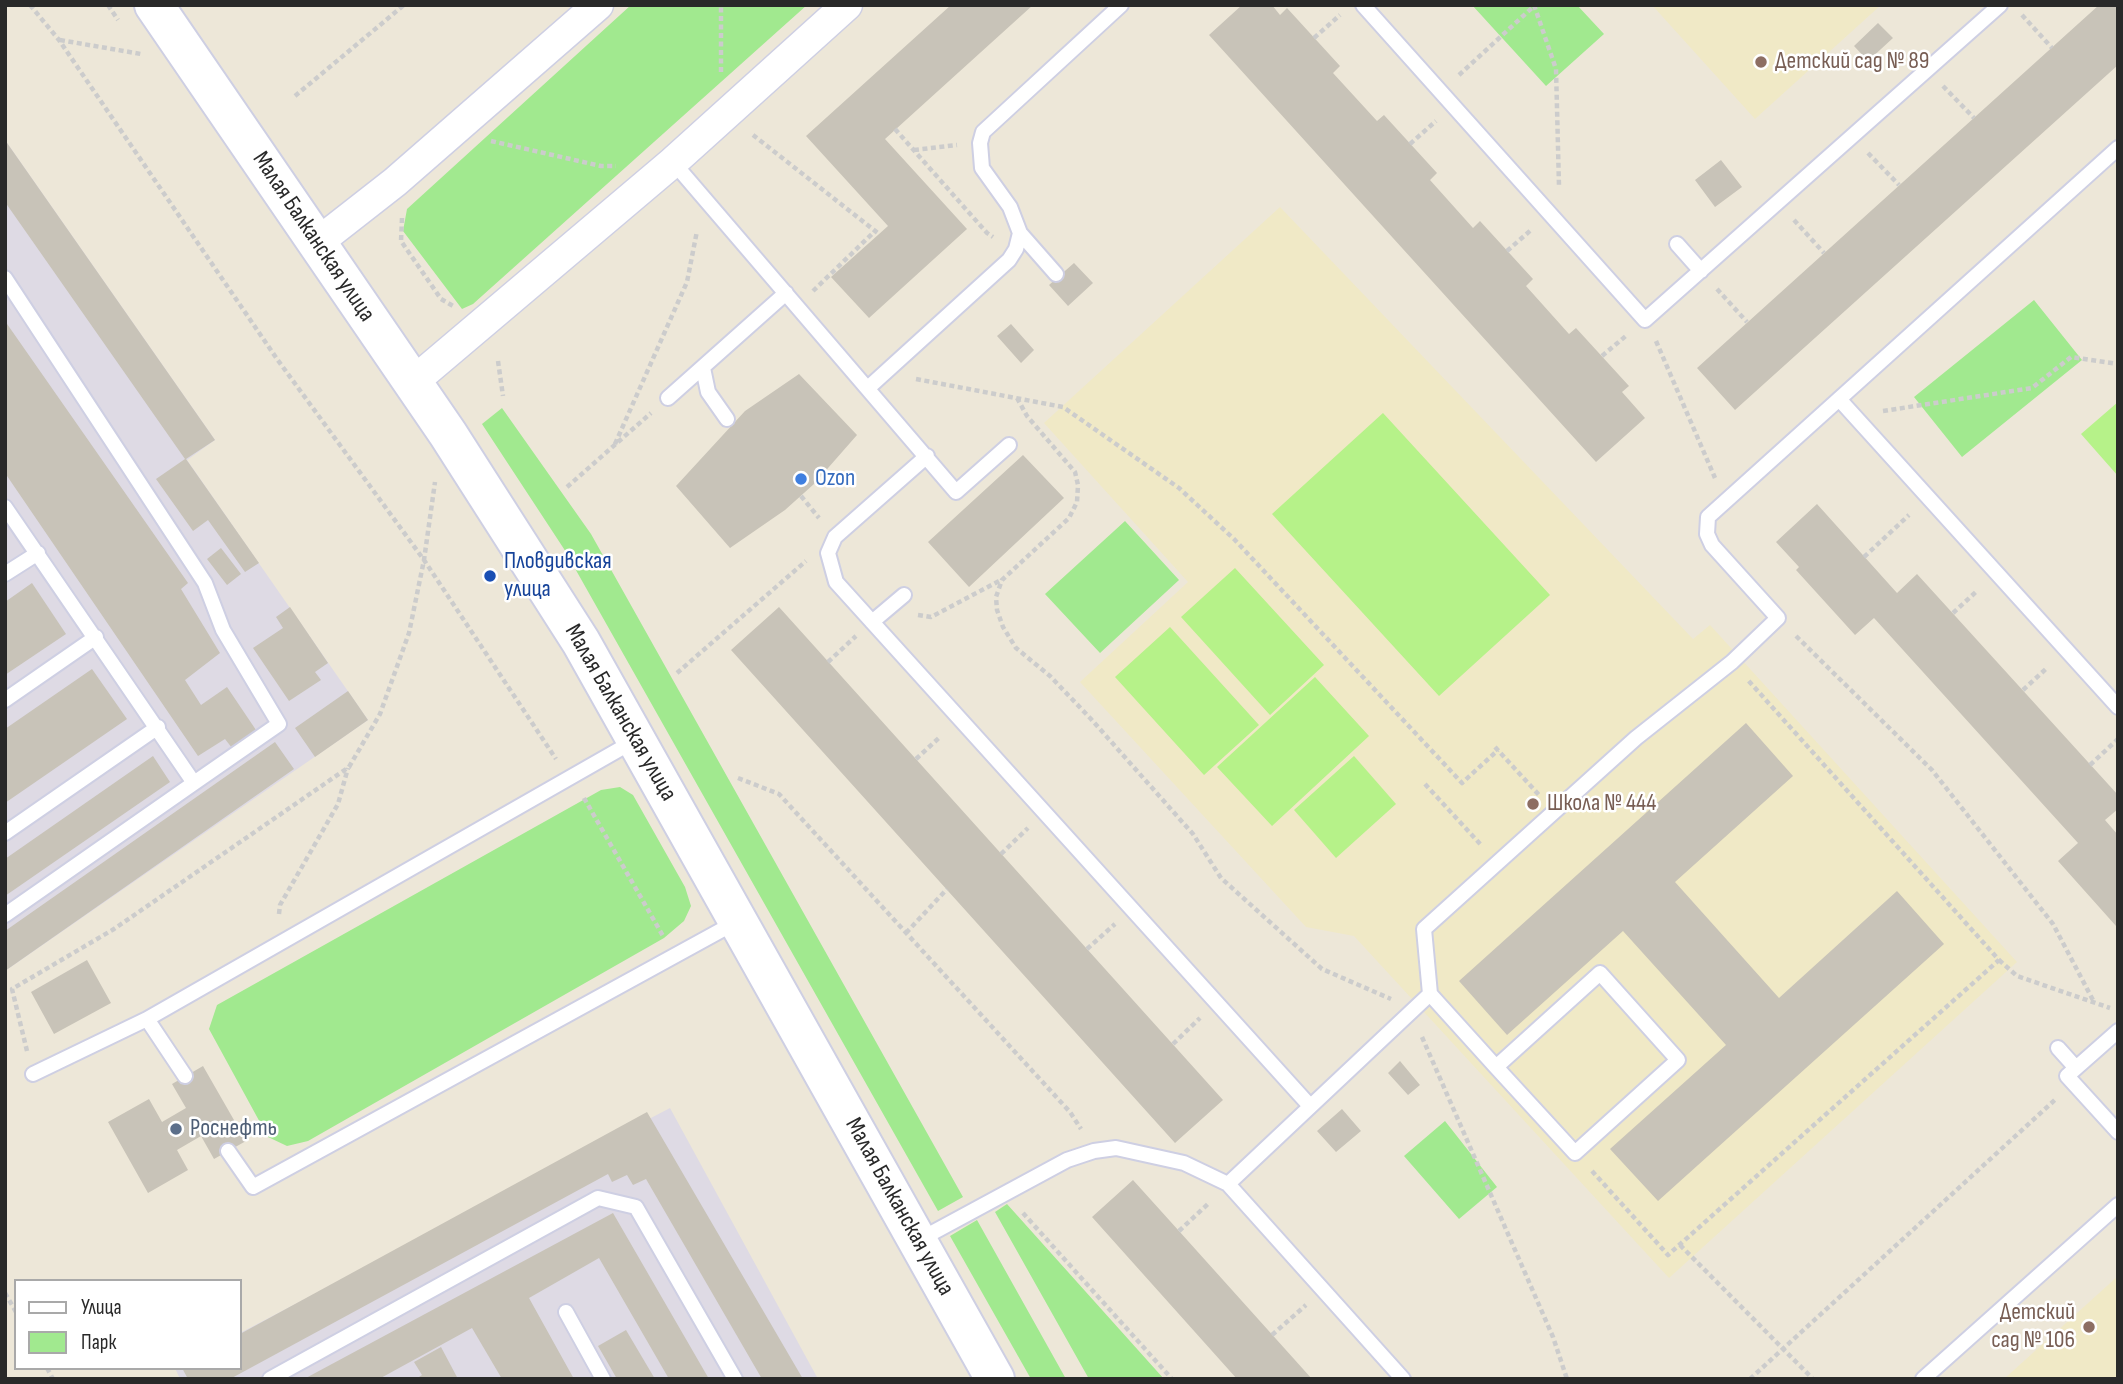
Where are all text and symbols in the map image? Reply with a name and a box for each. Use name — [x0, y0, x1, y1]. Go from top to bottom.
place label: Детский сад № 89 — [1775, 48, 1929, 76]
marker: Детский сад № 89 — [1753, 54, 1769, 70]
street label: Малая Балканская улица — [245, 146, 381, 328]
place label: Ozon — [815, 465, 855, 493]
marker: Ozon — [793, 471, 809, 487]
place label: Пловдивская улица — [504, 548, 612, 604]
marker: Пловдивская улица — [482, 568, 498, 584]
street label: Малая Балканская улица — [558, 620, 682, 806]
place label: Школа № 444 — [1547, 790, 1656, 818]
marker: Школа № 444 — [1525, 796, 1541, 812]
street label: Малая Балканская улица — [838, 1113, 960, 1301]
place label: Роснефть — [190, 1115, 277, 1143]
marker: Роснефть — [168, 1121, 184, 1137]
legend — [14, 1279, 242, 1370]
text: Улица — [81, 1295, 122, 1320]
place label: Детский сад № 106 — [1991, 1299, 2075, 1355]
marker: Детский сад № 106 — [2081, 1319, 2097, 1335]
text: Парк — [81, 1330, 116, 1355]

